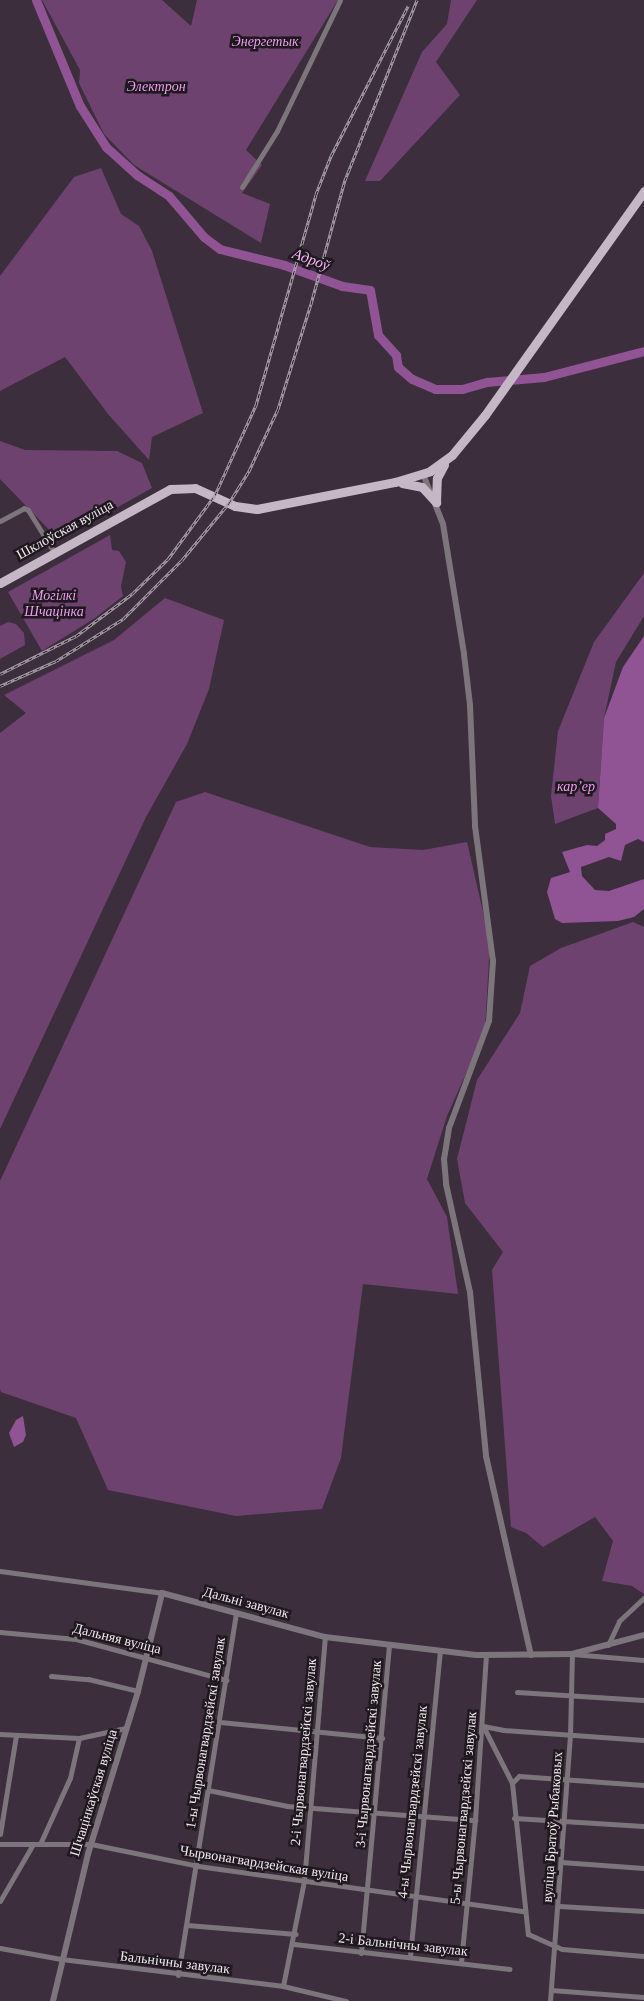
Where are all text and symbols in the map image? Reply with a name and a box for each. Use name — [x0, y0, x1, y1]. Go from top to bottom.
park label: Энергетык — [232, 34, 298, 50]
park label: Электрон — [126, 79, 186, 95]
water label: Адроў — [290, 245, 332, 275]
street label: Шклоўская вуліца — [14, 496, 116, 564]
park label: Могілкі Шчацінка — [24, 588, 84, 620]
park label: карʼер — [557, 779, 595, 795]
street label: Дальні завулак — [201, 1583, 291, 1623]
street label: Дальняя вуліца — [71, 1620, 163, 1658]
street label: 1-ы Чырвонагвардзейскі завулак — [183, 1636, 229, 1830]
street label: 2-і Чырвонагвардзейскі завулак — [287, 1658, 321, 1846]
street label: 3-і Чырвонагвардзейскі завулак — [352, 1660, 386, 1848]
street label: 4-ы Чырвонагвардзейскі завулак — [395, 1705, 431, 1899]
street label: 5-ы Чырвонагвардзейскі завулак — [447, 1711, 481, 1905]
street label: Шчацінкаўская вуліца — [67, 1727, 121, 1859]
street label: вуліца Братоў Рыбаковых — [539, 1751, 567, 1903]
street label: Чырвонагвардзейская вуліца — [178, 1842, 350, 1886]
street label: 2-і Бальнічны завулак — [338, 1930, 468, 1960]
street label: Бальнічны завулак — [119, 1948, 231, 1978]

